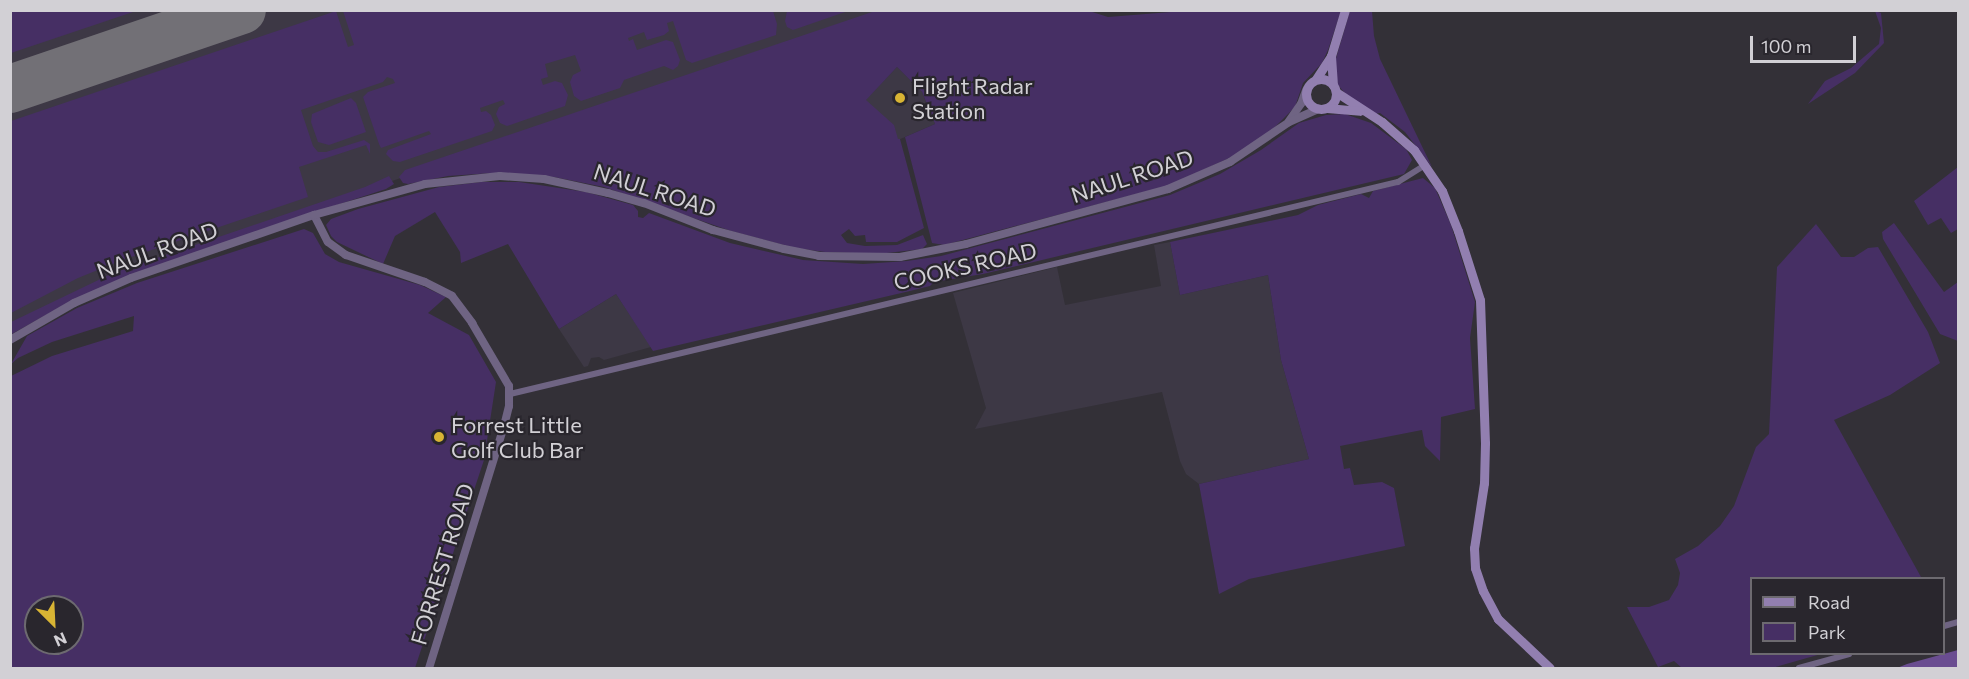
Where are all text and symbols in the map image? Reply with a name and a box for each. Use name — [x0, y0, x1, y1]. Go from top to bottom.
scale bar — [1753, 24, 1860, 62]
text: 100 m — [1761, 35, 1811, 57]
place label: Flight Radar Station — [912, 72, 1033, 124]
marker: Flight Radar Station — [893, 91, 907, 105]
street label: NAUL ROAD — [1067, 144, 1197, 208]
street label: NAUL ROAD — [590, 158, 720, 222]
street label: NAUL ROAD — [93, 216, 221, 284]
street label: COOKS ROAD — [891, 237, 1039, 295]
place label: Forrest Little Golf Club Bar — [451, 411, 583, 463]
marker: Forrest Little Golf Club Bar — [432, 430, 446, 444]
street label: FORREST ROAD — [405, 480, 479, 648]
legend — [1750, 577, 1945, 655]
text: Road — [1808, 591, 1850, 613]
north arrow — [24, 595, 84, 655]
text: Park — [1808, 621, 1846, 643]
text: N — [51, 629, 70, 651]

